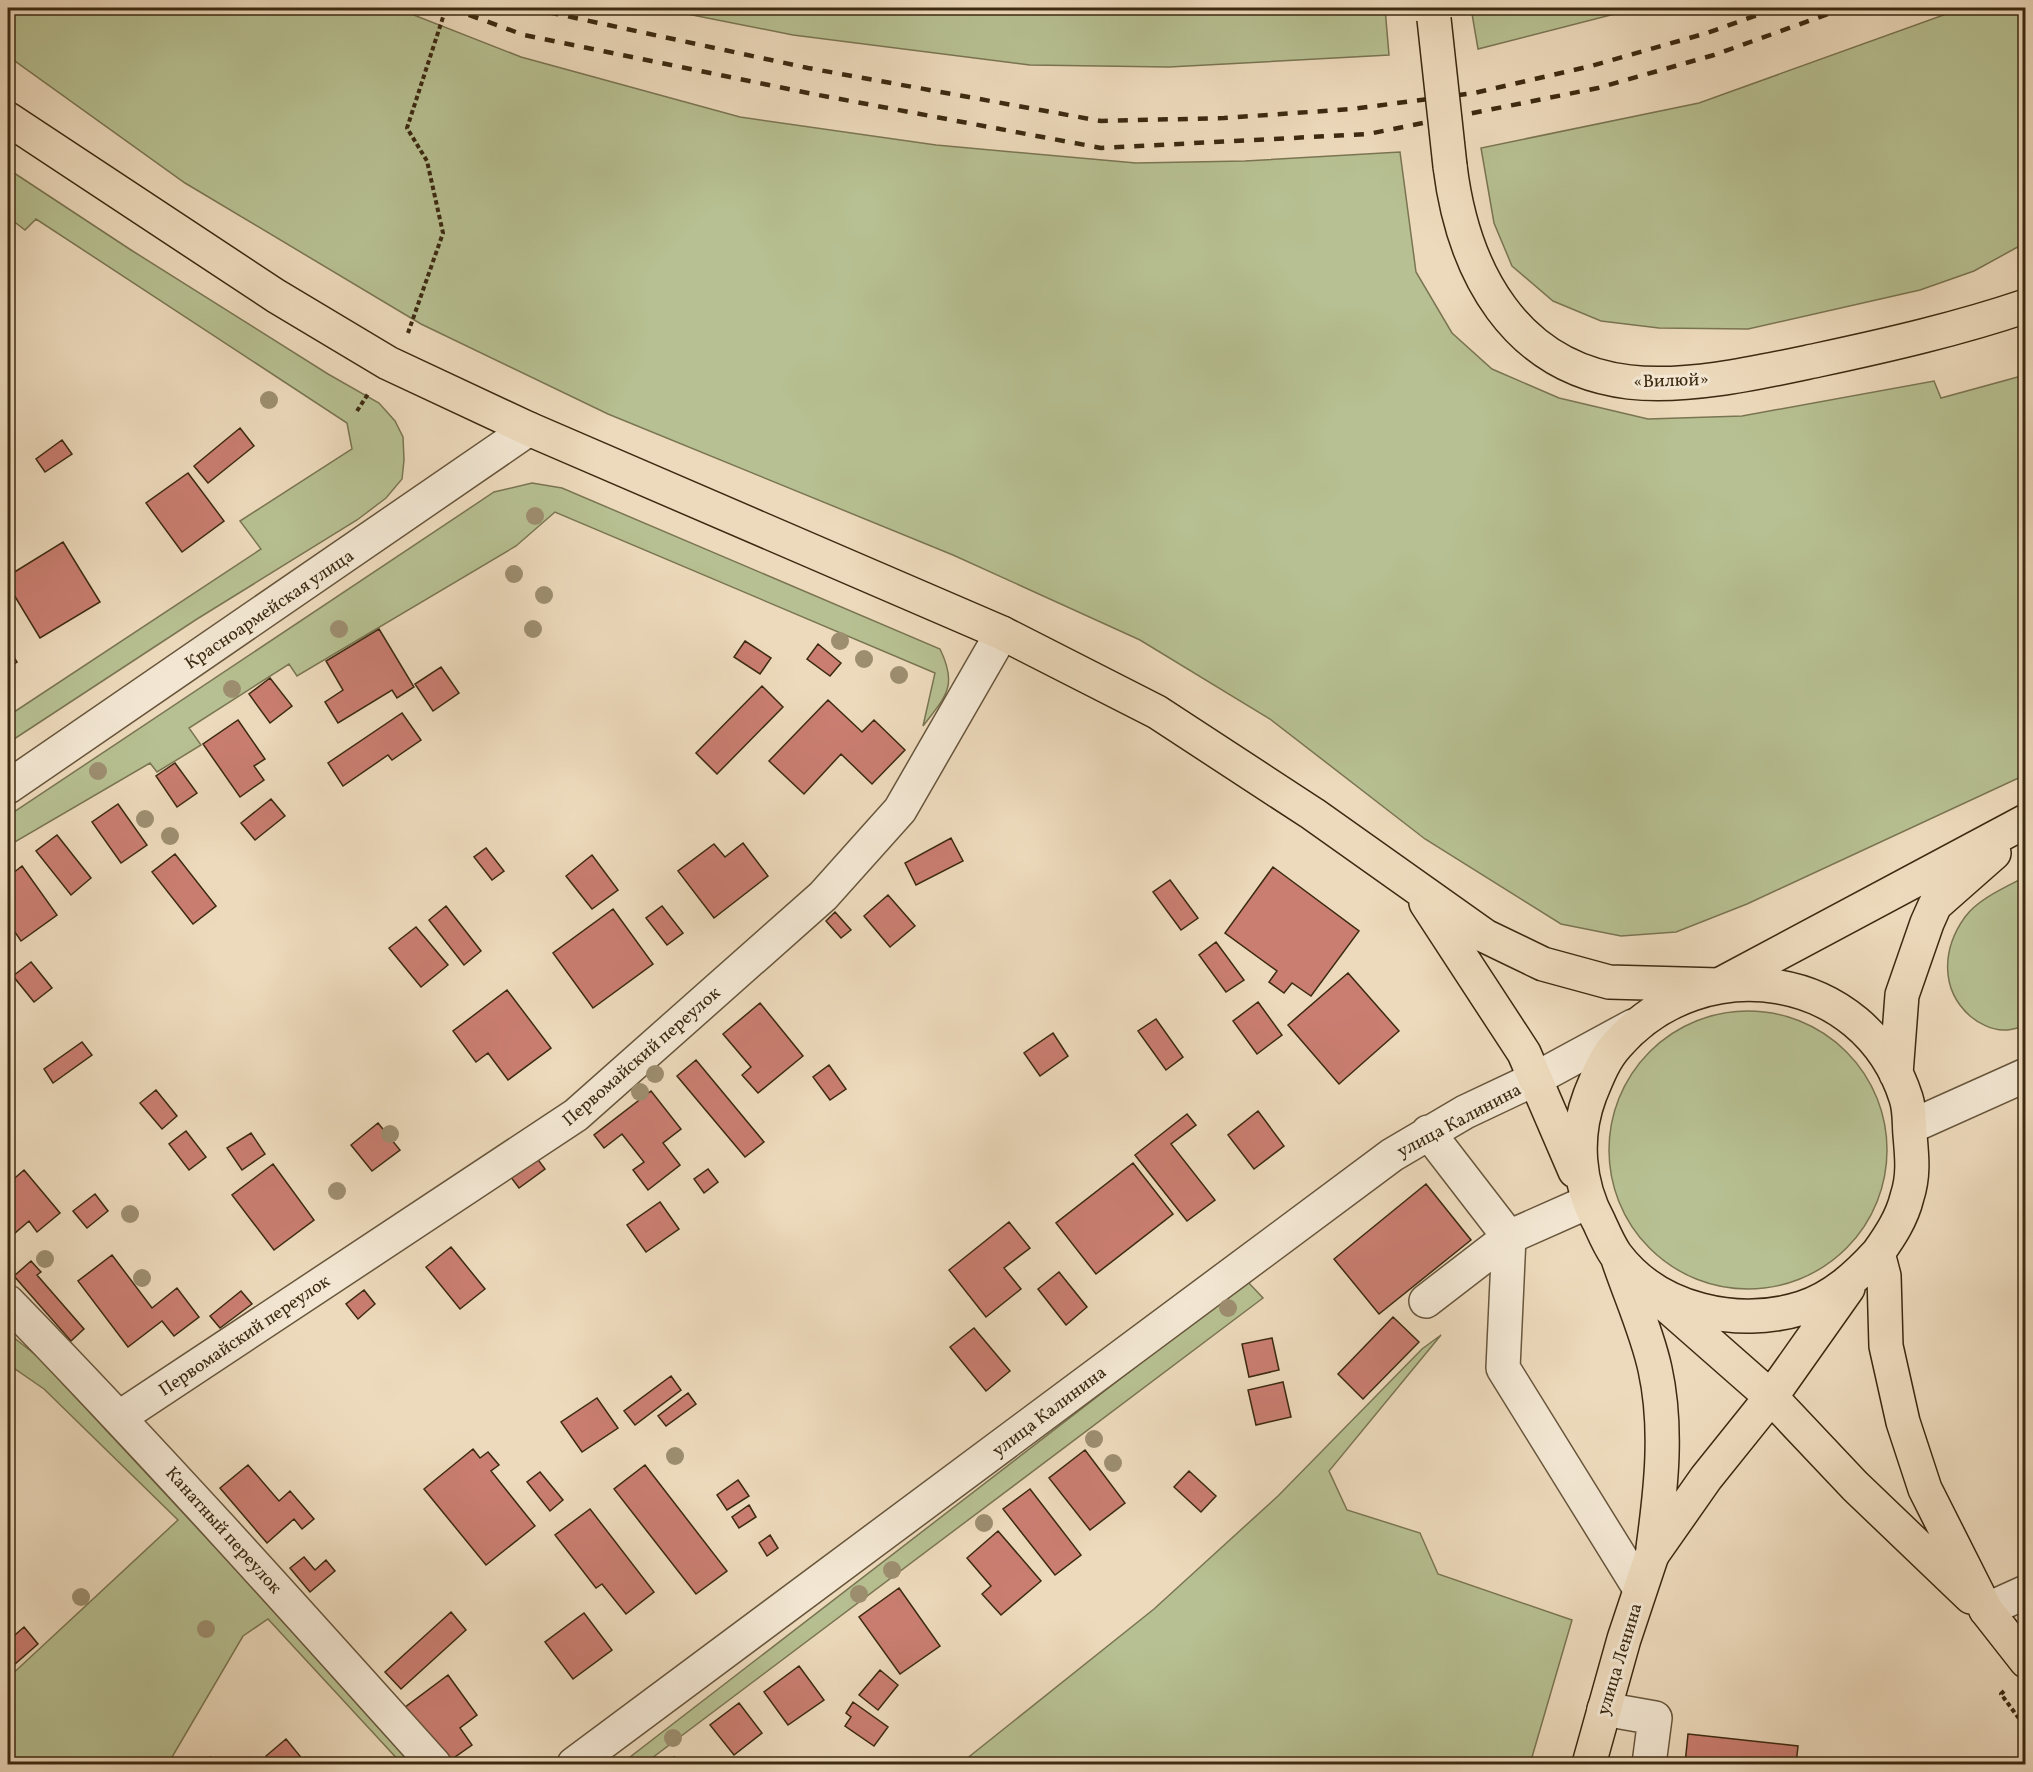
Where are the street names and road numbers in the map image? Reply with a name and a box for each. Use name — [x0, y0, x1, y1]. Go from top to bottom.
street label: «Вилюй» — [1633, 368, 1709, 395]
street label: Красноармейская улица — [180, 544, 360, 676]
street label: Первомайский переулок — [558, 981, 727, 1133]
street label: улица Калинина — [1393, 1078, 1526, 1165]
street label: Первомайский переулок — [154, 1269, 336, 1403]
street label: улица Калинина — [987, 1361, 1112, 1464]
street label: Канатный переулок — [159, 1462, 287, 1600]
street label: улица Ленина — [1591, 1600, 1649, 1719]

